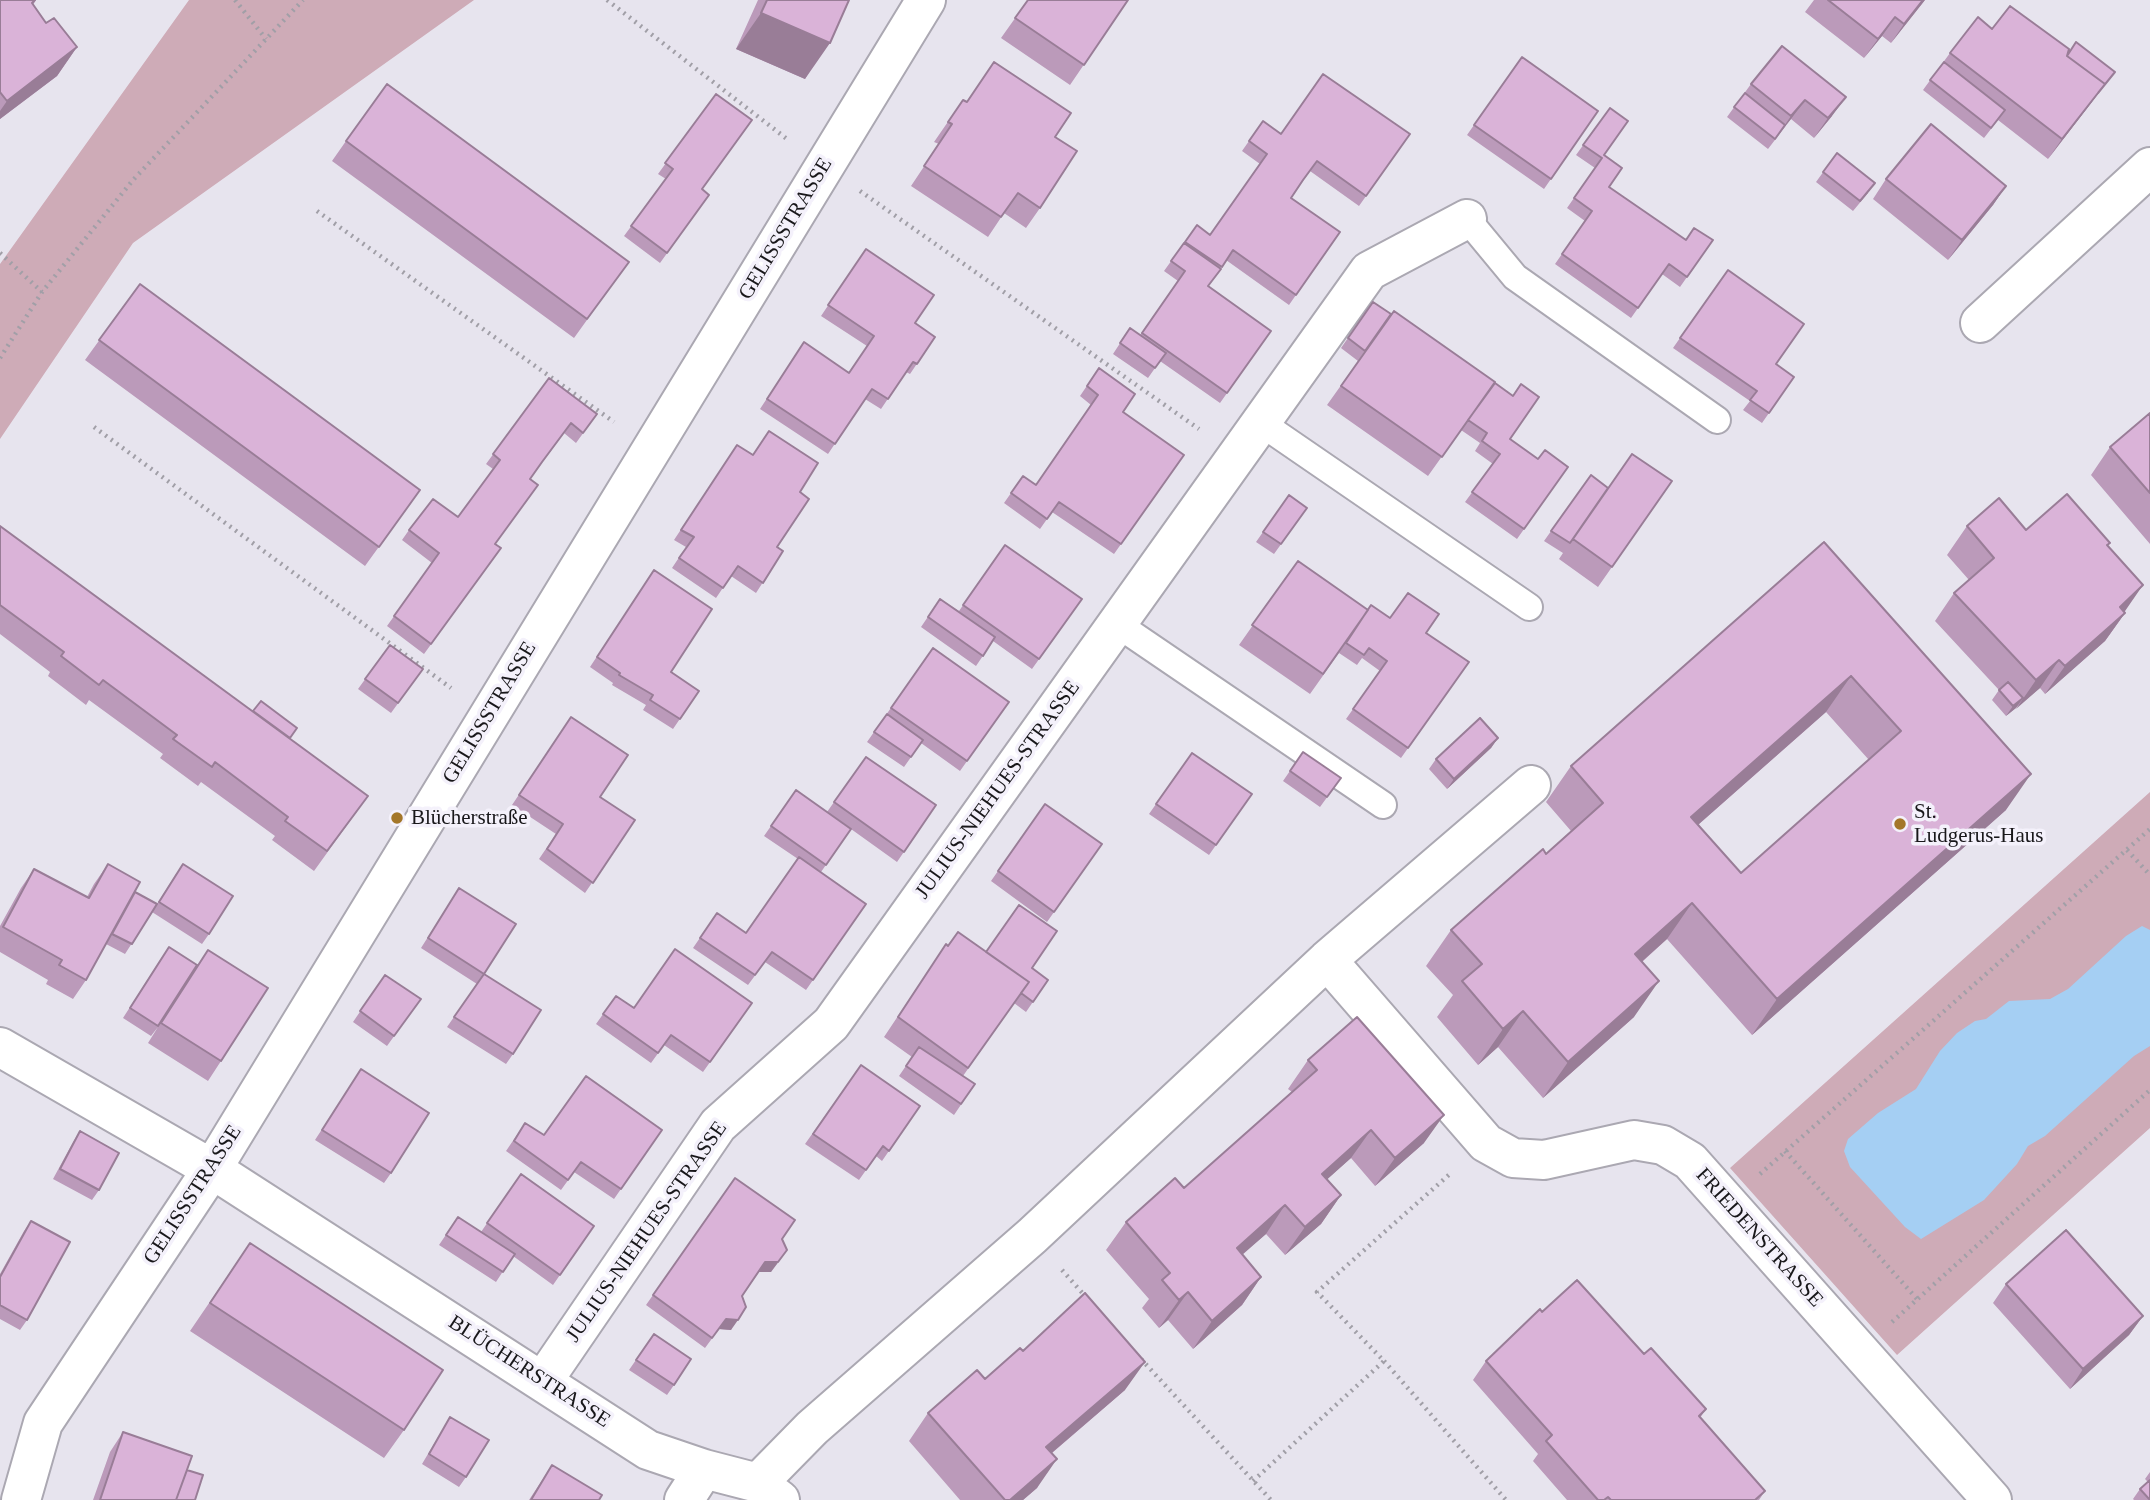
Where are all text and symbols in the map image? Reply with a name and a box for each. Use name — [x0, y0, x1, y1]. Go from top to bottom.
street label: GELISSSTRASSE — [734, 153, 838, 305]
street label: GELISSSTRASSE — [438, 637, 542, 789]
street label: JULIUS-NIEHUES-STRASSE — [910, 676, 1086, 904]
place label: St. Ludgerus-Haus — [1914, 799, 2043, 849]
place label: Blücherstraße — [411, 805, 528, 831]
marker: Blücherstraße — [389, 810, 405, 826]
marker: St. Ludgerus-Haus — [1892, 816, 1908, 832]
street label: JULIUS-NIEHUES-STRASSE — [561, 1117, 733, 1347]
street label: GELISSSTRASSE — [139, 1121, 247, 1269]
street label: FRIEDENSTRASSE — [1690, 1163, 1828, 1313]
street label: BLÜCHERSTRASSE — [443, 1310, 615, 1434]

